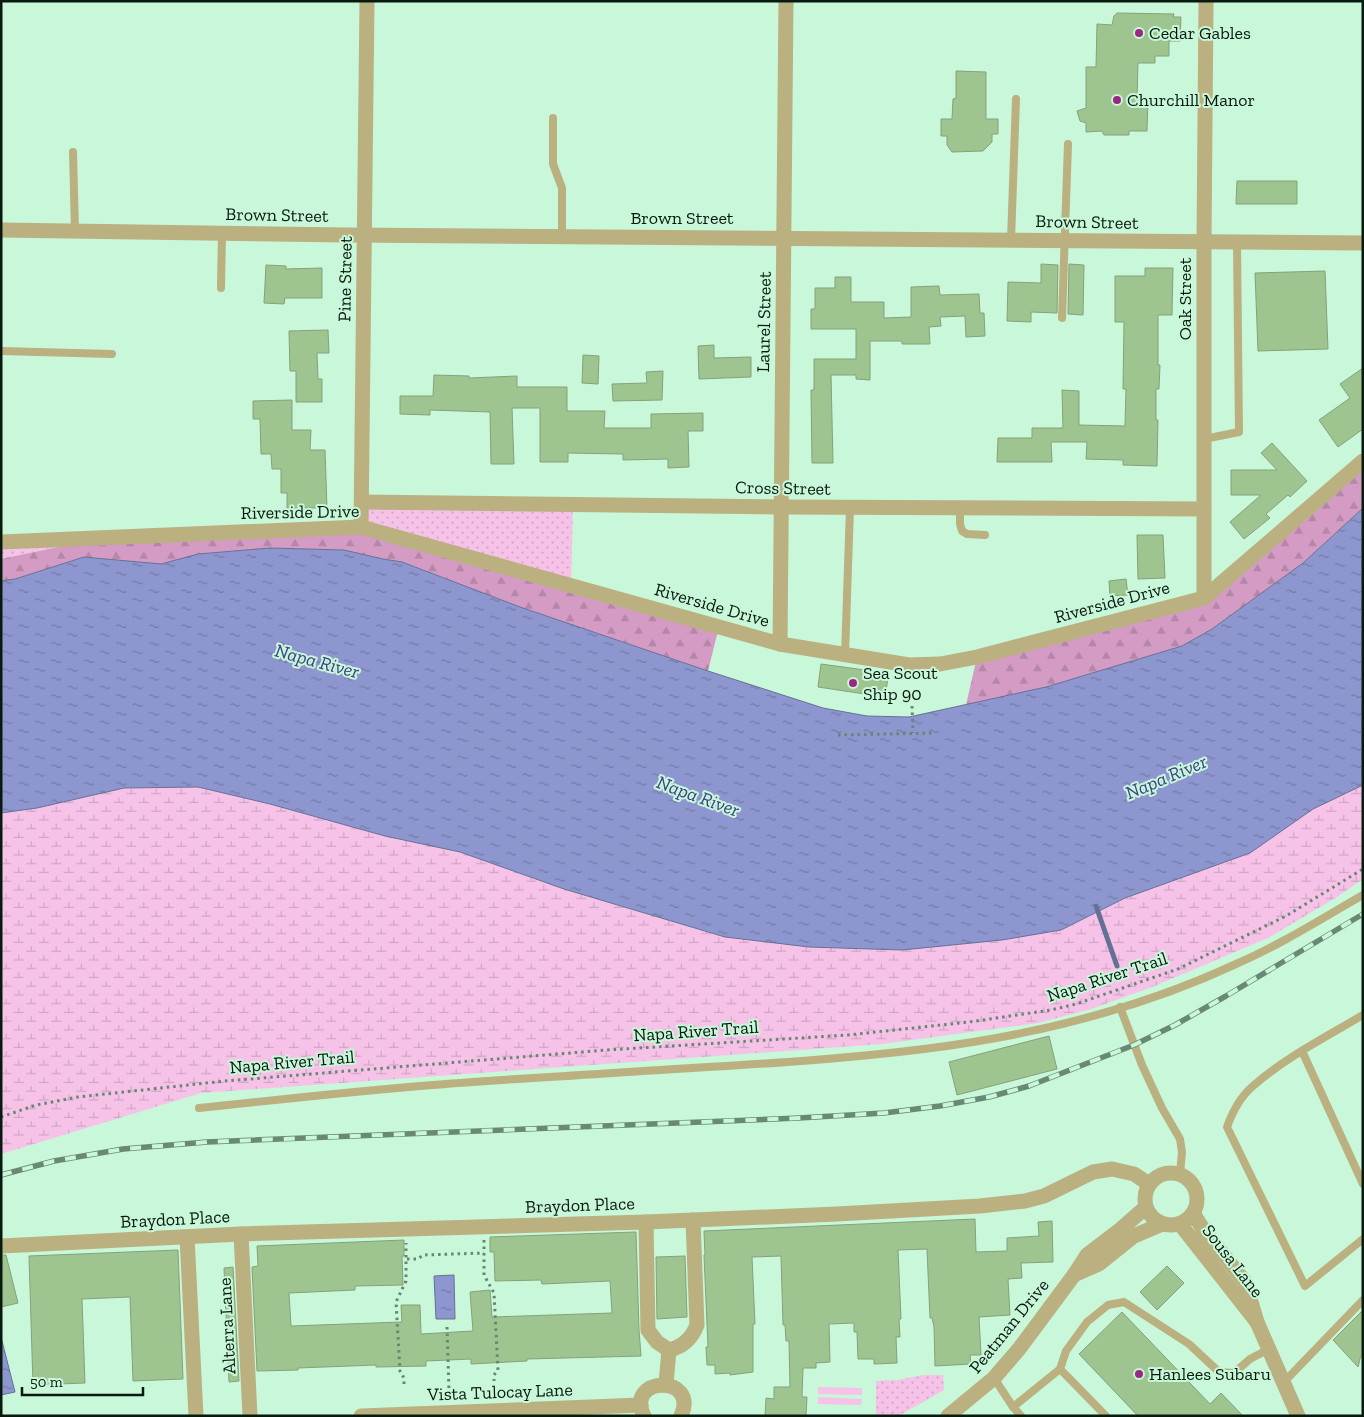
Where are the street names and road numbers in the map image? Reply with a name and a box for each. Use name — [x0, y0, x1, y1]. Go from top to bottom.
street label: Brown Street — [225, 203, 329, 227]
street label: Brown Street — [630, 207, 734, 229]
street label: Brown Street — [1035, 210, 1139, 234]
street label: Pine Street — [333, 236, 357, 322]
street label: Oak Street — [1174, 257, 1196, 340]
street label: Laurel Street — [752, 271, 776, 373]
street label: Cross Street — [735, 476, 831, 500]
street label: Riverside Drive — [241, 500, 359, 524]
street label: Riverside Drive — [1052, 576, 1172, 628]
street label: Riverside Drive — [652, 578, 772, 632]
street label: Napa River Trail — [1044, 947, 1170, 1007]
street label: Napa River Trail — [633, 1016, 760, 1046]
street label: Napa River Trail — [229, 1046, 356, 1078]
street label: Braydon Place — [525, 1192, 635, 1218]
street label: Braydon Place — [120, 1205, 230, 1233]
street label: Sousa Lane — [1198, 1220, 1268, 1302]
street label: Peatman Drive — [964, 1274, 1054, 1378]
street label: Alterra Lane — [213, 1277, 241, 1375]
street label: Vista Tulocay Lane — [426, 1378, 573, 1406]

